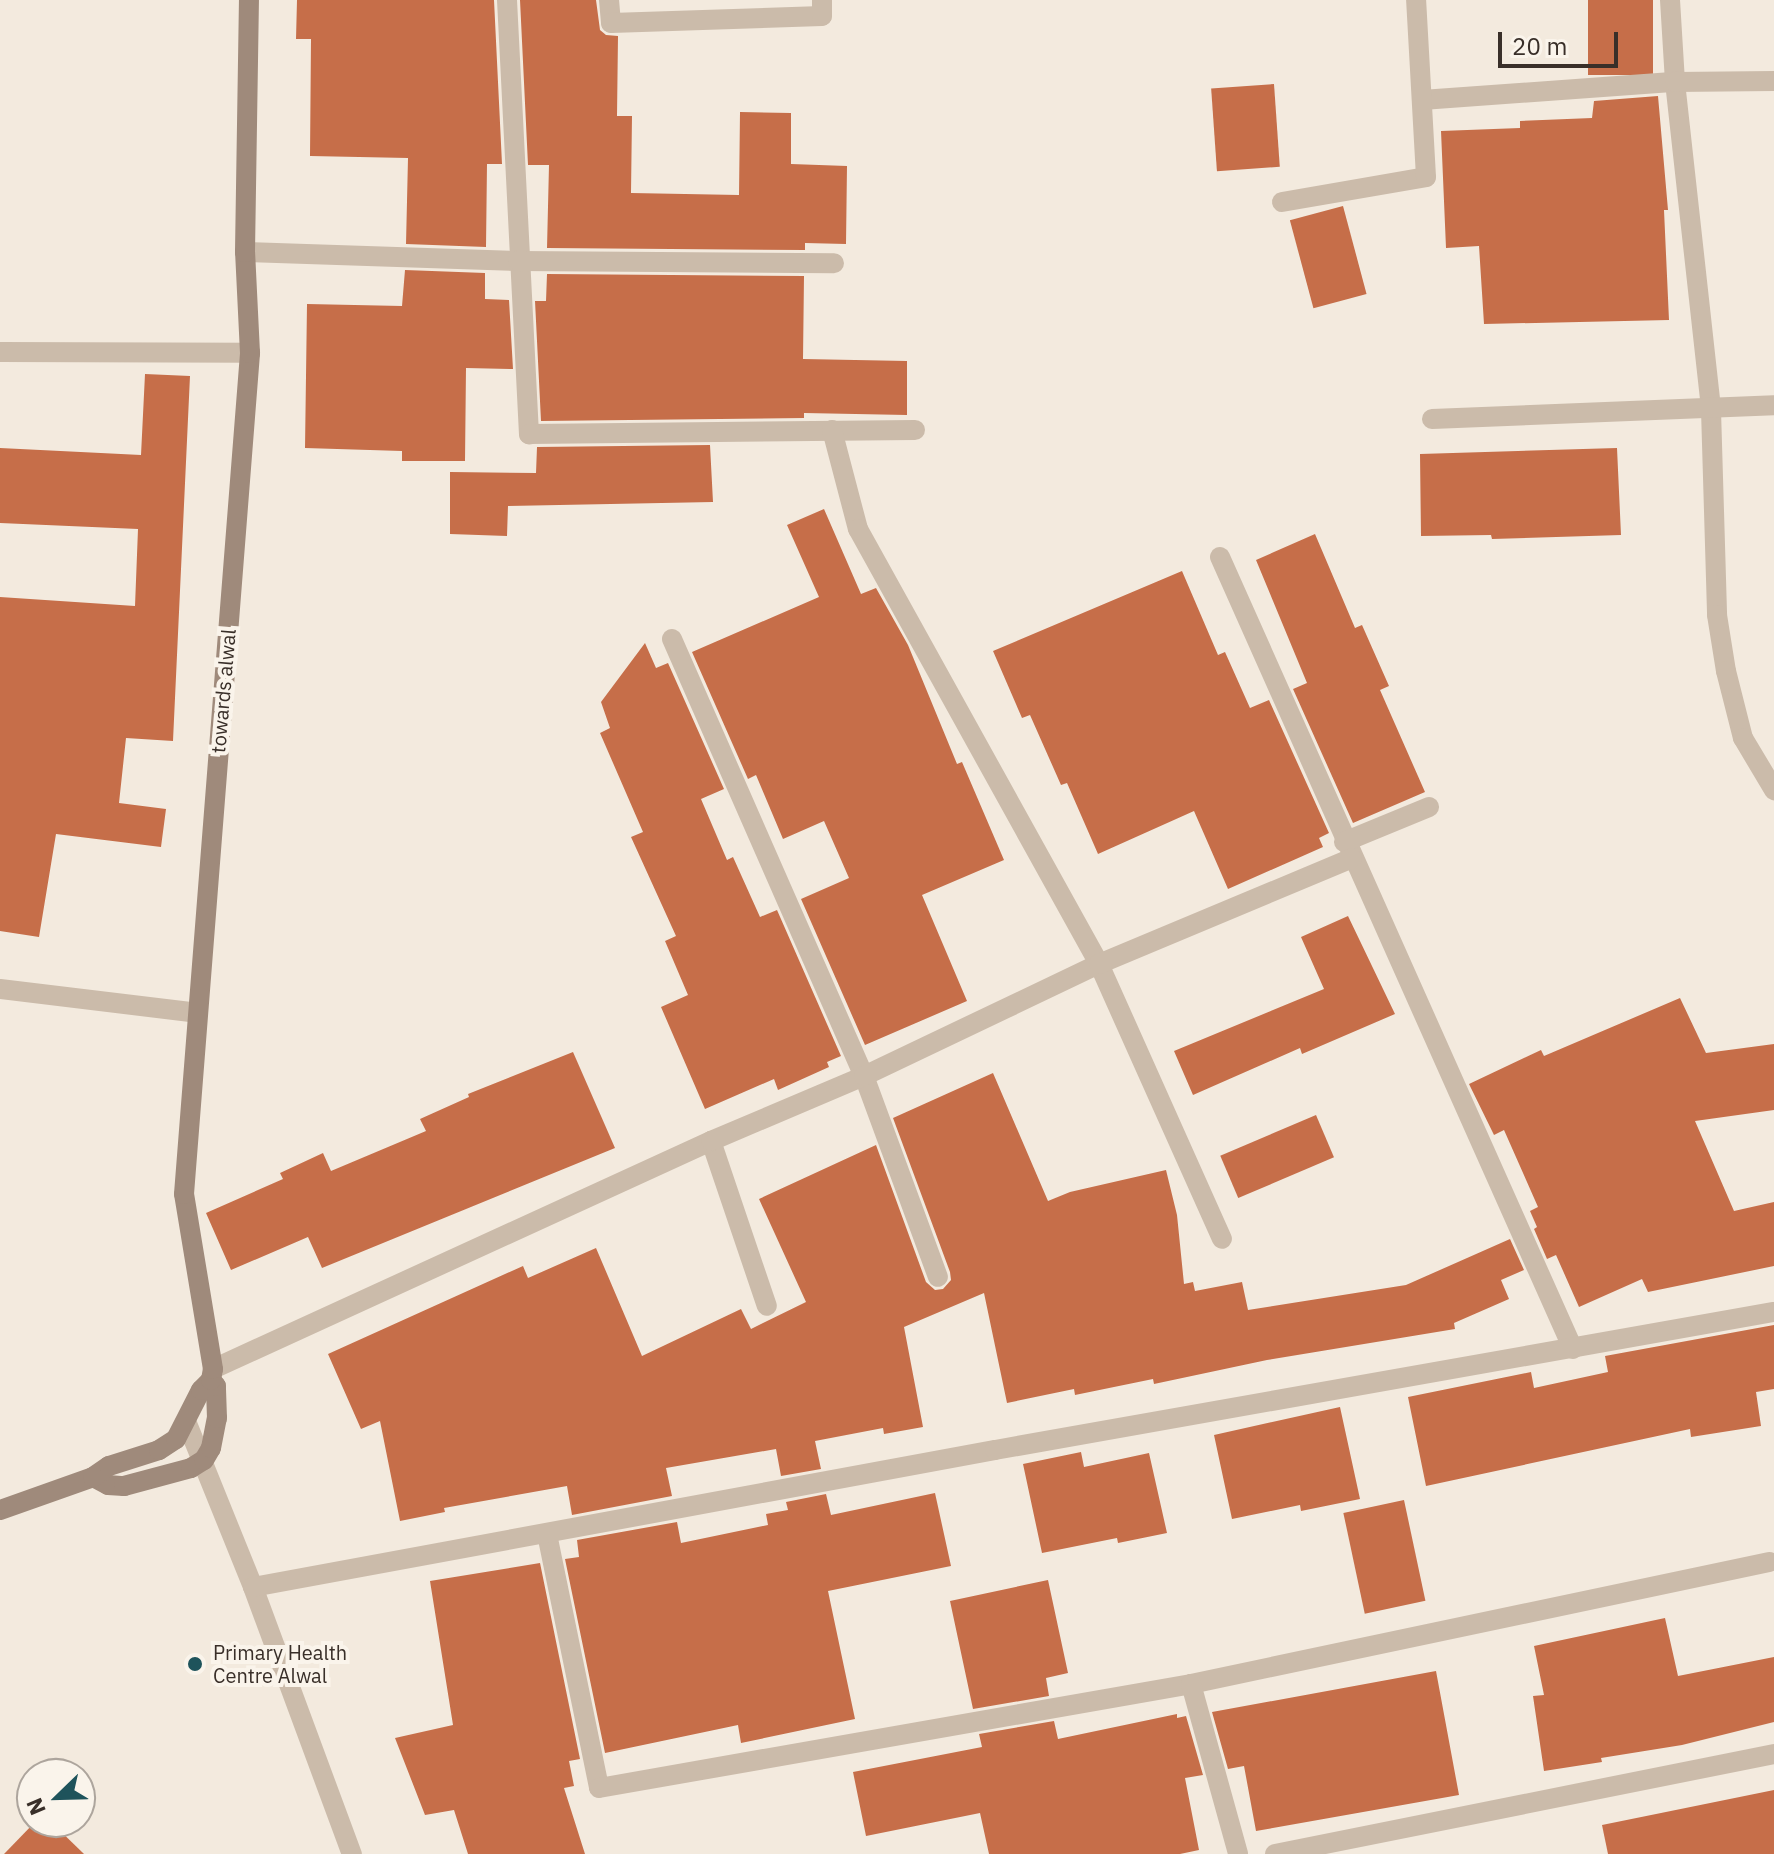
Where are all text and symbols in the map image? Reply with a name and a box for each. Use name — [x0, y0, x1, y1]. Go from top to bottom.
scale bar — [1502, 16, 1622, 66]
text: 20 m — [1512, 30, 1567, 62]
street label: towards alwal — [206, 628, 240, 754]
place label: Primary Health Centre Alwal — [213, 1640, 347, 1687]
marker: Primary Health Centre Alwal — [184, 1653, 206, 1675]
north arrow — [16, 1758, 96, 1838]
text: N — [19, 1794, 52, 1820]

